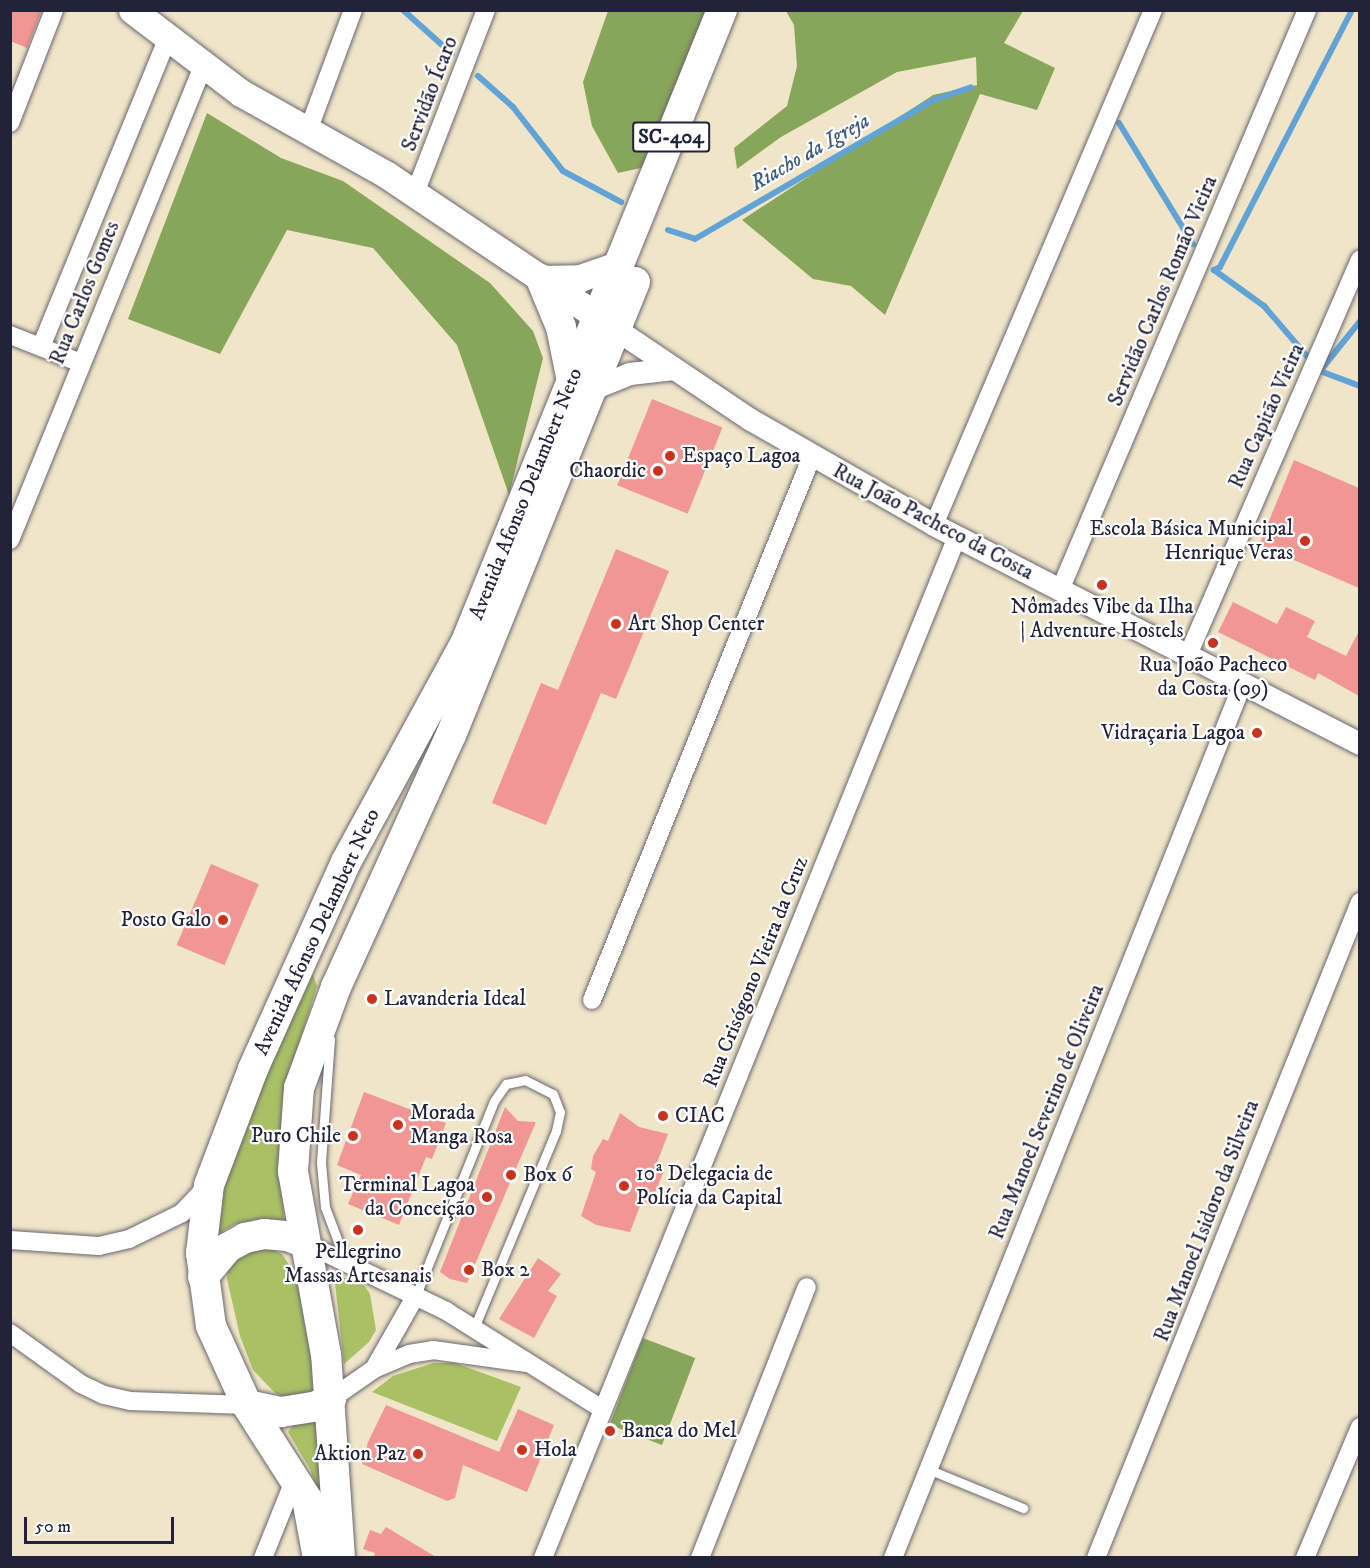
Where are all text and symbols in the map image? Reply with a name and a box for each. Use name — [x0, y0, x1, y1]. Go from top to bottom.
street label: Servidão Ícaro — [397, 33, 463, 155]
water label: Riacho da Igreja — [746, 107, 874, 197]
road number: SC-404 — [632, 120, 710, 154]
street label: Servidão Carlos Romão Vieira — [1103, 172, 1223, 410]
street label: Rua Carlos Gomes — [45, 218, 125, 368]
street label: Rua Capitão Vieira — [1224, 340, 1310, 492]
street label: Avenida Afonso Delambert Neto — [464, 364, 588, 624]
place label: Espaço Lagoa — [682, 443, 801, 469]
marker: Espaço Lagoa — [663, 449, 677, 463]
place label: Chaordic — [569, 458, 646, 484]
street label: Rua João Pacheco da Costa — [828, 458, 1038, 586]
marker: Chaordic — [651, 464, 665, 478]
place label: Escola Básica Municipal Henrique Veras — [1089, 516, 1293, 566]
marker: Escola Básica Municipal Henrique Veras — [1298, 534, 1312, 548]
marker: Nômades Vibe da Ilha | Adventure Hostels — [1095, 578, 1109, 592]
place label: Nômades Vibe da Ilha | Adventure Hostels — [1011, 594, 1193, 644]
place label: Art Shop Center — [628, 611, 764, 637]
marker: Art Shop Center — [609, 617, 623, 631]
marker: Rua João Pacheco da Costa (09) — [1206, 636, 1220, 650]
place label: Rua João Pacheco da Costa (09) — [1139, 652, 1287, 702]
place label: Vidraçaria Lagoa — [1101, 720, 1245, 746]
marker: Vidraçaria Lagoa — [1250, 726, 1264, 740]
street label: Avenida Afonso Delambert Neto — [249, 805, 385, 1059]
street label: Rua Crisógono Vieira da Cruz — [698, 853, 814, 1091]
place label: Posto Galo — [120, 907, 211, 933]
marker: Posto Galo — [216, 913, 230, 927]
street label: Rua Manoel Severino de Oliveira — [984, 981, 1110, 1243]
place label: Lavanderia Ideal — [384, 986, 526, 1012]
marker: Lavanderia Ideal — [365, 992, 379, 1006]
street label: Rua Manoel Isidoro da Silveira — [1149, 1097, 1265, 1345]
place label: Morada Manga Rosa — [410, 1100, 513, 1150]
place label: CIAC — [675, 1103, 725, 1129]
marker: CIAC — [656, 1109, 670, 1123]
marker: Morada Manga Rosa — [391, 1118, 405, 1132]
place label: Puro Chile — [251, 1123, 341, 1149]
marker: Puro Chile — [346, 1129, 360, 1143]
place label: 10ª Delegacia de Polícia da Capital — [636, 1161, 782, 1211]
place label: Box 6 — [523, 1162, 572, 1188]
marker: Box 6 — [504, 1168, 518, 1182]
place label: Terminal Lagoa da Conceição — [339, 1172, 475, 1222]
marker: 10ª Delegacia de Polícia da Capital — [617, 1179, 631, 1193]
marker: Terminal Lagoa da Conceição — [480, 1190, 494, 1204]
marker: Pellegrino Massas Artesanais — [351, 1223, 365, 1237]
place label: Pellegrino Massas Artesanais — [284, 1239, 432, 1289]
place label: Box 2 — [481, 1257, 530, 1283]
marker: Box 2 — [462, 1263, 476, 1277]
place label: Banca do Mel — [622, 1418, 737, 1444]
marker: Banca do Mel — [603, 1424, 617, 1438]
place label: Hola — [534, 1437, 577, 1463]
place label: Aktion Paz — [314, 1441, 406, 1467]
marker: Hola — [515, 1443, 529, 1457]
marker: Aktion Paz — [411, 1447, 425, 1461]
scale bar — [27, 1505, 177, 1543]
text: 50 m — [35, 1516, 71, 1538]

